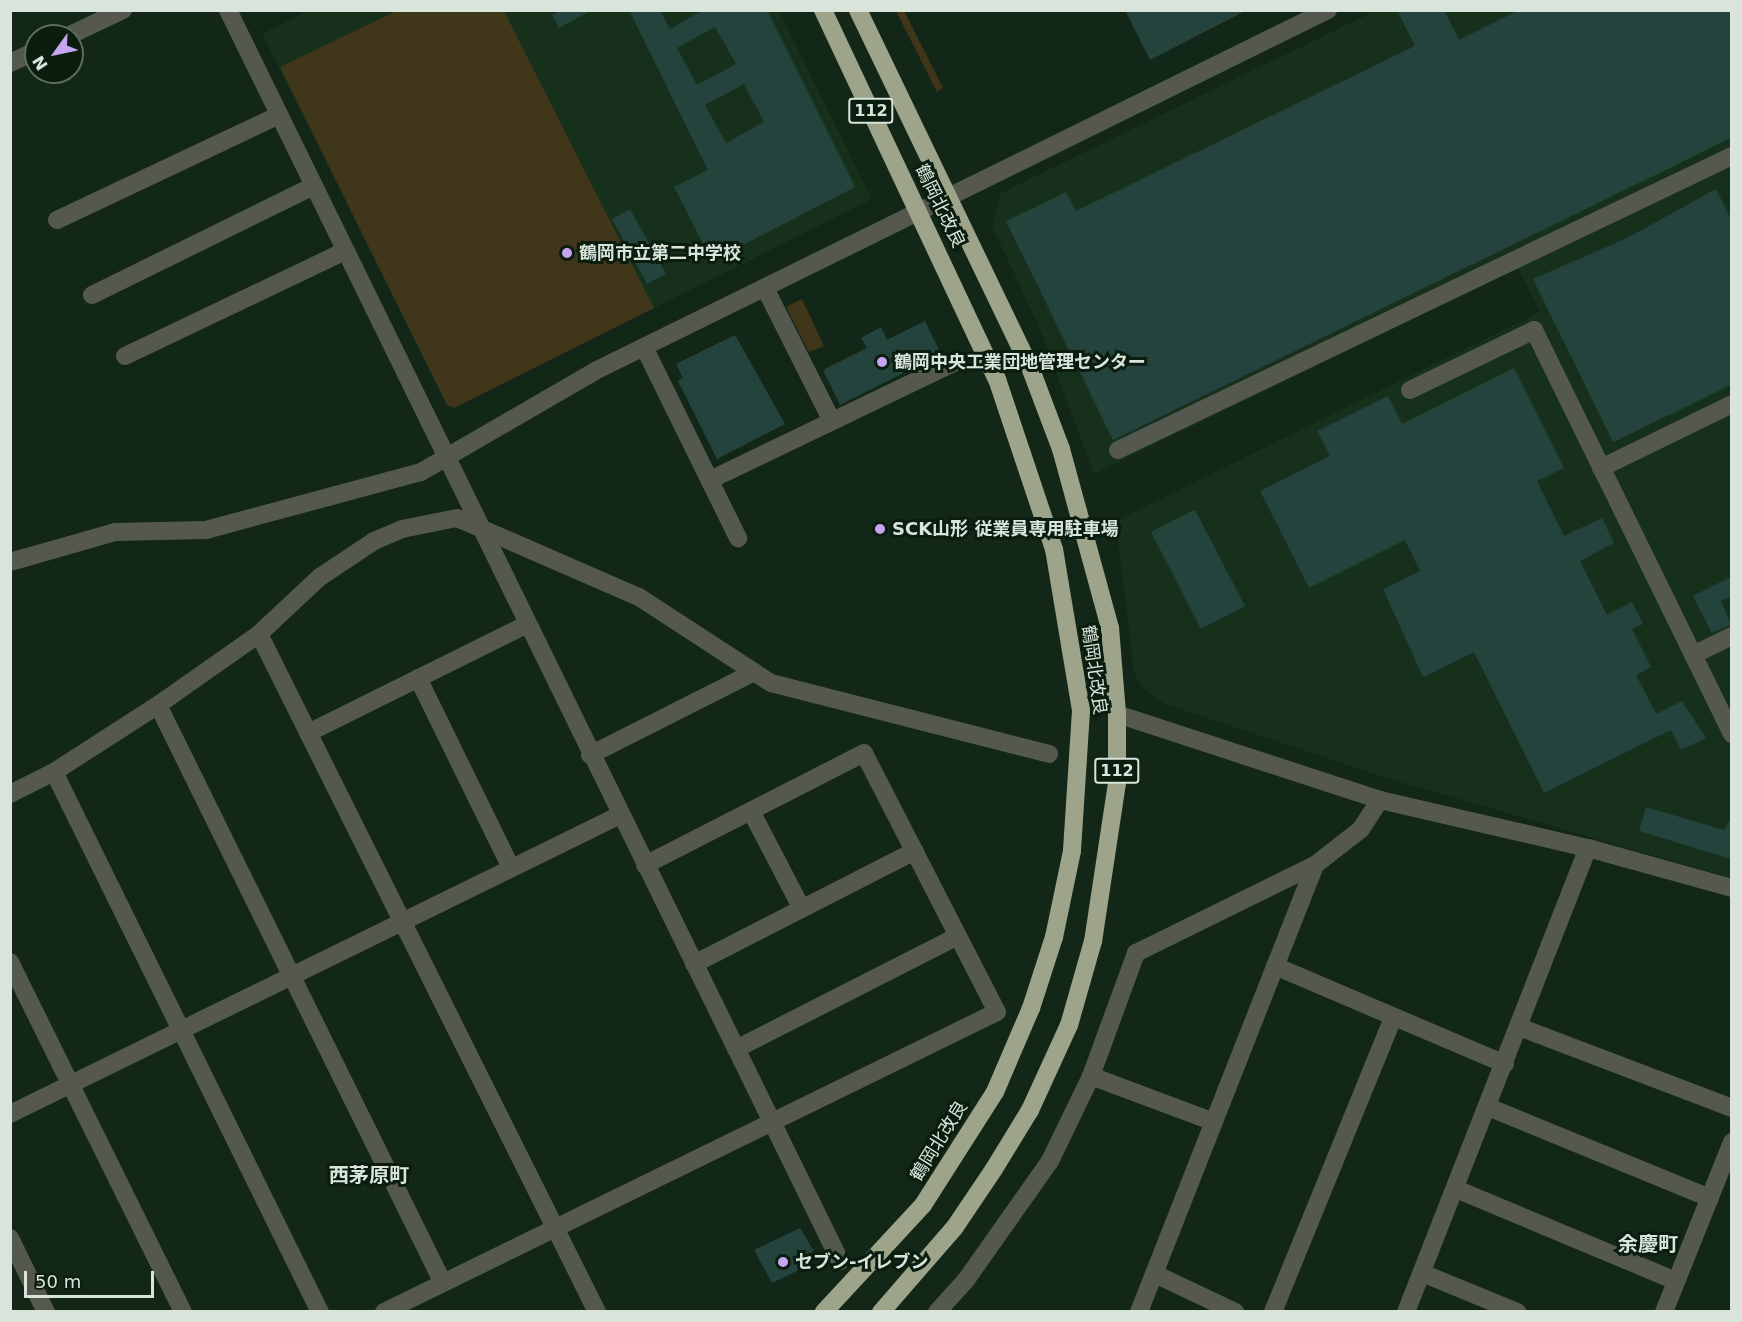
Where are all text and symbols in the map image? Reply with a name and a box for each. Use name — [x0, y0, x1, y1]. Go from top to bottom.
north arrow — [24, 24, 84, 84]
text: N — [29, 52, 52, 74]
road number: 112 — [847, 98, 895, 124]
street label: 鶴岡北改良 — [911, 161, 969, 251]
place label: 鶴岡市立第二中学校 — [579, 242, 741, 264]
marker: 鶴岡市立第二中学校 — [560, 246, 574, 260]
place label: 鶴岡中央工業団地管理センター — [894, 351, 1146, 373]
marker: 鶴岡中央工業団地管理センター — [875, 355, 889, 369]
place label: SCK山形 従業員専用駐車場 — [892, 518, 1118, 540]
marker: SCK山形 従業員専用駐車場 — [873, 522, 887, 536]
street label: 鶴岡北改良 — [1077, 624, 1111, 716]
road number: 112 — [1093, 758, 1141, 784]
street label: 鶴岡北改良 — [906, 1097, 972, 1185]
district label: 西茅原町 — [329, 1163, 409, 1187]
district label: 余慶町 — [1618, 1232, 1678, 1256]
place label: セブン-イレブン — [795, 1251, 928, 1273]
marker: セブン-イレブン — [776, 1255, 790, 1269]
scale bar — [27, 1259, 158, 1297]
text: 50 m — [35, 1271, 81, 1292]

